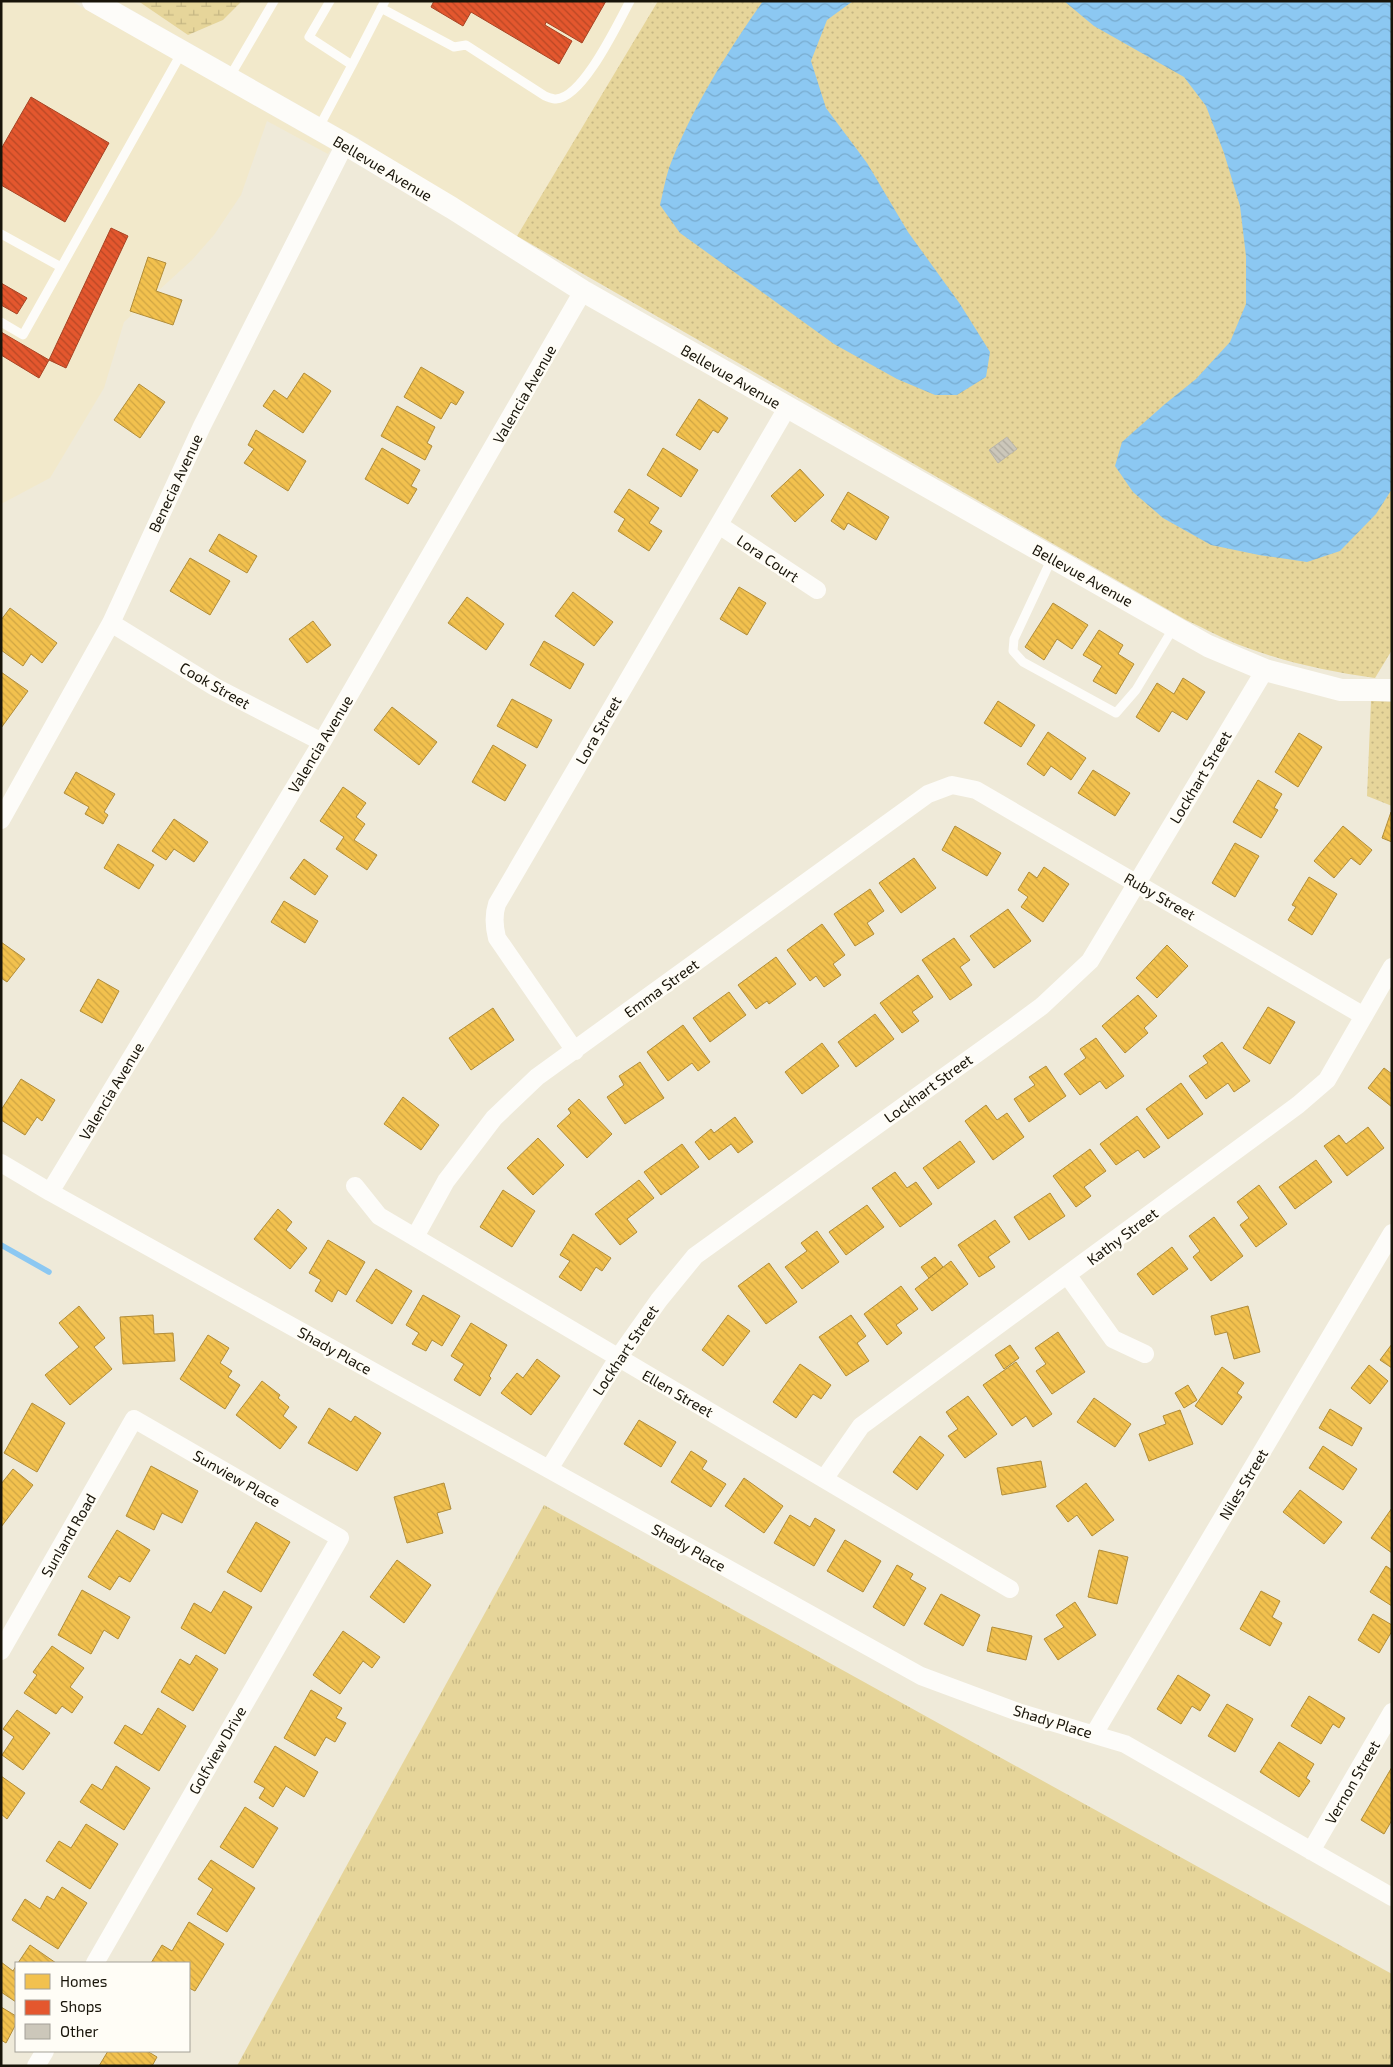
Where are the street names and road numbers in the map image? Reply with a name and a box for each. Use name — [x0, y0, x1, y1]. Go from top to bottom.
street label: Bellevue Avenue — [330, 131, 436, 205]
street label: Bellevue Avenue — [678, 340, 784, 412]
street label: Valencia Avenue — [489, 342, 559, 446]
street label: Benecia Avenue — [144, 431, 206, 535]
street label: Lora Court — [733, 531, 803, 586]
street label: Bellevue Avenue — [1030, 540, 1136, 610]
street label: Cook Street — [177, 658, 254, 712]
street label: Valencia Avenue — [284, 692, 356, 796]
street label: Lora Street — [571, 693, 625, 767]
street label: Lockhart Street — [1165, 727, 1235, 827]
street label: Ruby Street — [1121, 868, 1199, 924]
street label: Emma Street — [620, 955, 702, 1021]
street label: Valencia Avenue — [75, 1039, 147, 1143]
street label: Lockhart Street — [880, 1050, 976, 1126]
street label: Kathy Street — [1083, 1203, 1161, 1269]
street label: Lockhart Street — [588, 1301, 662, 1399]
street label: Shady Place — [295, 1322, 375, 1378]
street label: Ellen Street — [639, 1365, 717, 1421]
street label: Niles Street — [1215, 1445, 1271, 1523]
street label: Sunview Place — [190, 1446, 284, 1510]
street label: Sunland Road — [37, 1490, 99, 1580]
street label: Shady Place — [649, 1519, 729, 1575]
street label: Shady Place — [1011, 1700, 1095, 1742]
street label: Golfview Drive — [185, 1703, 249, 1797]
street label: Vernon Street — [1321, 1737, 1383, 1827]

